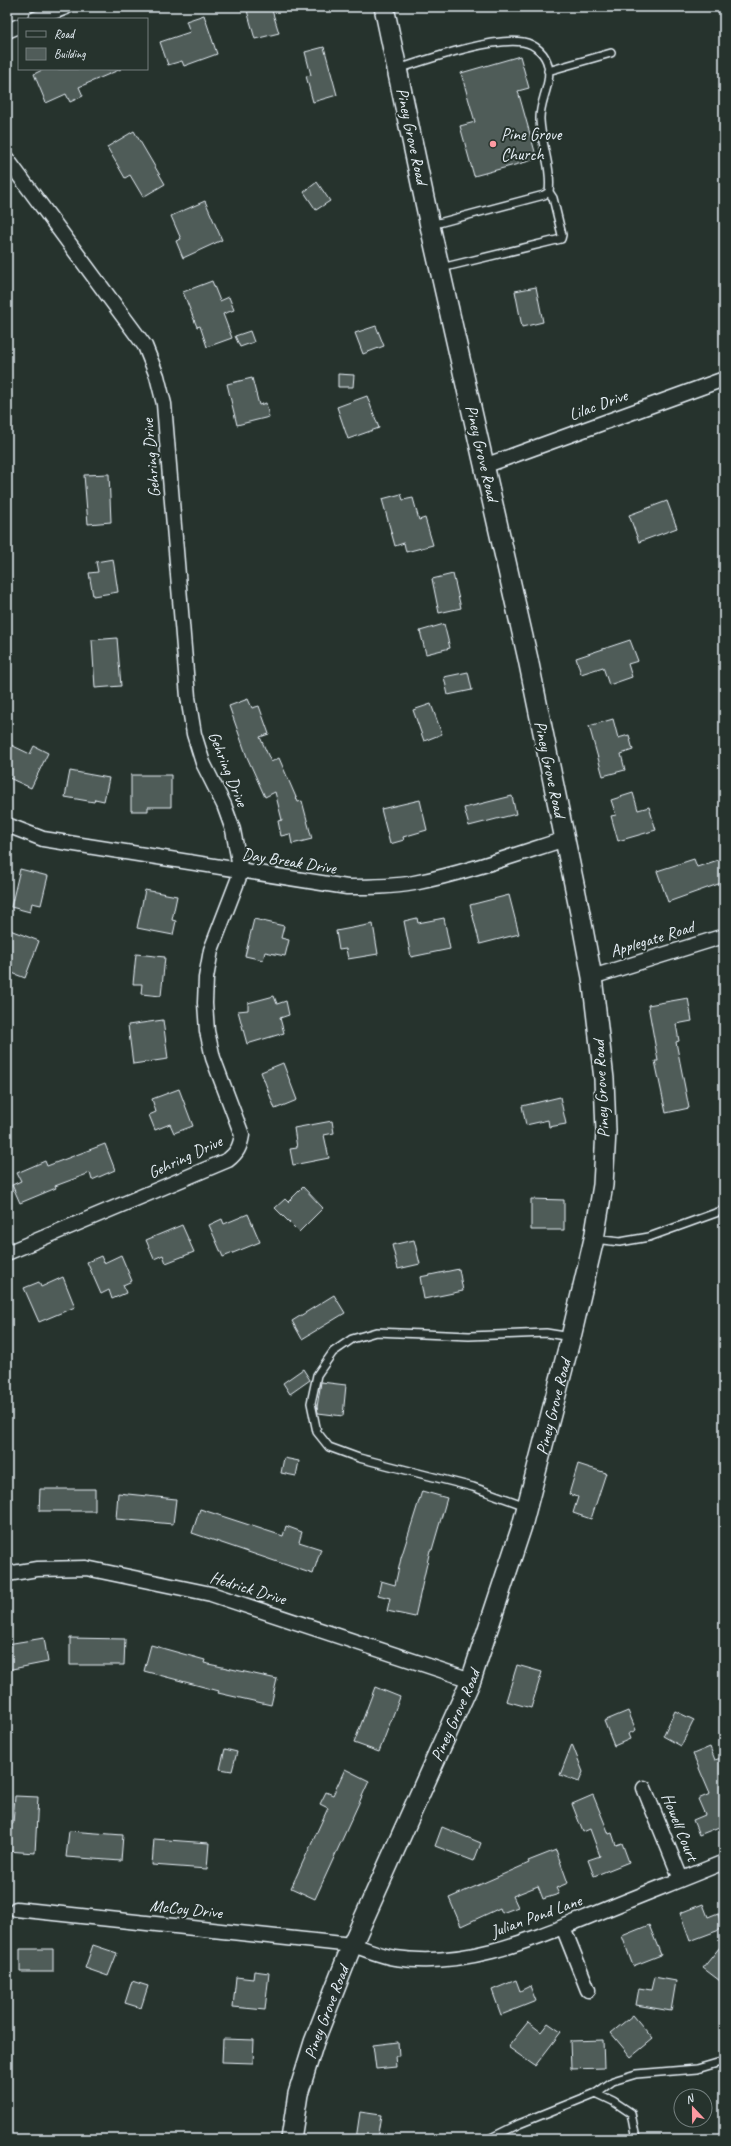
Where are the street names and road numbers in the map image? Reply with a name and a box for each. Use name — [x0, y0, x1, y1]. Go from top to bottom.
street label: Piney Grove Road — [392, 86, 433, 189]
street label: Lilac Drive — [566, 384, 631, 425]
street label: Piney Grove Road — [461, 403, 504, 506]
street label: Gehring Drive — [137, 416, 165, 498]
street label: Piney Grove Road — [530, 719, 571, 822]
street label: Gehring Drive — [203, 728, 253, 811]
street label: Day Break Drive — [241, 843, 339, 879]
street label: Applegate Road — [608, 916, 699, 962]
street label: Piney Grove Road — [588, 1036, 614, 1139]
street label: Gehring Drive — [145, 1130, 227, 1183]
street label: Piney Grove Road — [530, 1353, 576, 1457]
street label: Hedrick Drive — [208, 1567, 290, 1610]
street label: Piney Grove Road — [425, 1664, 485, 1764]
street label: Howell Court — [657, 1790, 704, 1866]
street label: Julian Pond Lane — [487, 1889, 586, 1942]
street label: McCoy Drive — [149, 1895, 225, 1923]
street label: Piney Grove Road — [299, 1959, 355, 2061]

